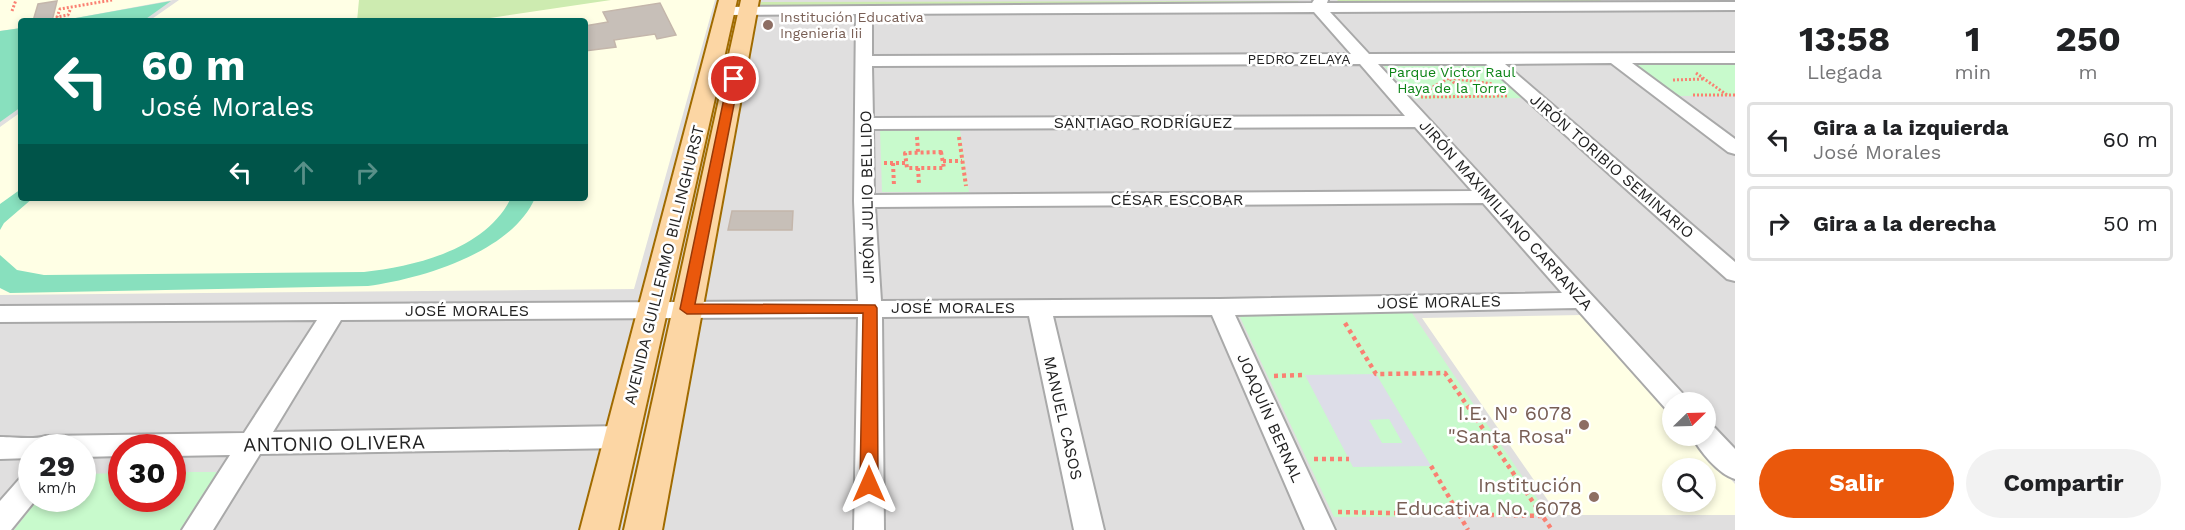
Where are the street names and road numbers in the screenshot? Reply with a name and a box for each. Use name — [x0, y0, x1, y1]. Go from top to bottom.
street label: PEDRO ZELAYA — [1248, 51, 1350, 67]
street label: JIRÓN TORIBIO SEMINARIO — [1526, 90, 1698, 242]
street label: JIRÓN JULIO BELLIDO — [856, 110, 878, 284]
street label: SANTIAGO RODRÍGUEZ — [1054, 113, 1232, 132]
street label: JIRÓN MAXIMILIANO CARRANZA — [1415, 116, 1597, 315]
street label: AVENIDA GUILLERMO BILLINGHURST — [620, 123, 708, 407]
street label: CÉSAR ESCOBAR — [1111, 190, 1243, 209]
street label: JOSÉ MORALES — [1377, 291, 1501, 313]
street label: JOSÉ MORALES — [891, 298, 1015, 317]
street label: JOSÉ MORALES — [405, 301, 529, 320]
street label: JOAQUÍN BERNAL — [1233, 351, 1307, 486]
street label: MANUEL CASOS — [1040, 354, 1086, 482]
street label: ANTONIO OLIVERA — [243, 429, 425, 457]

